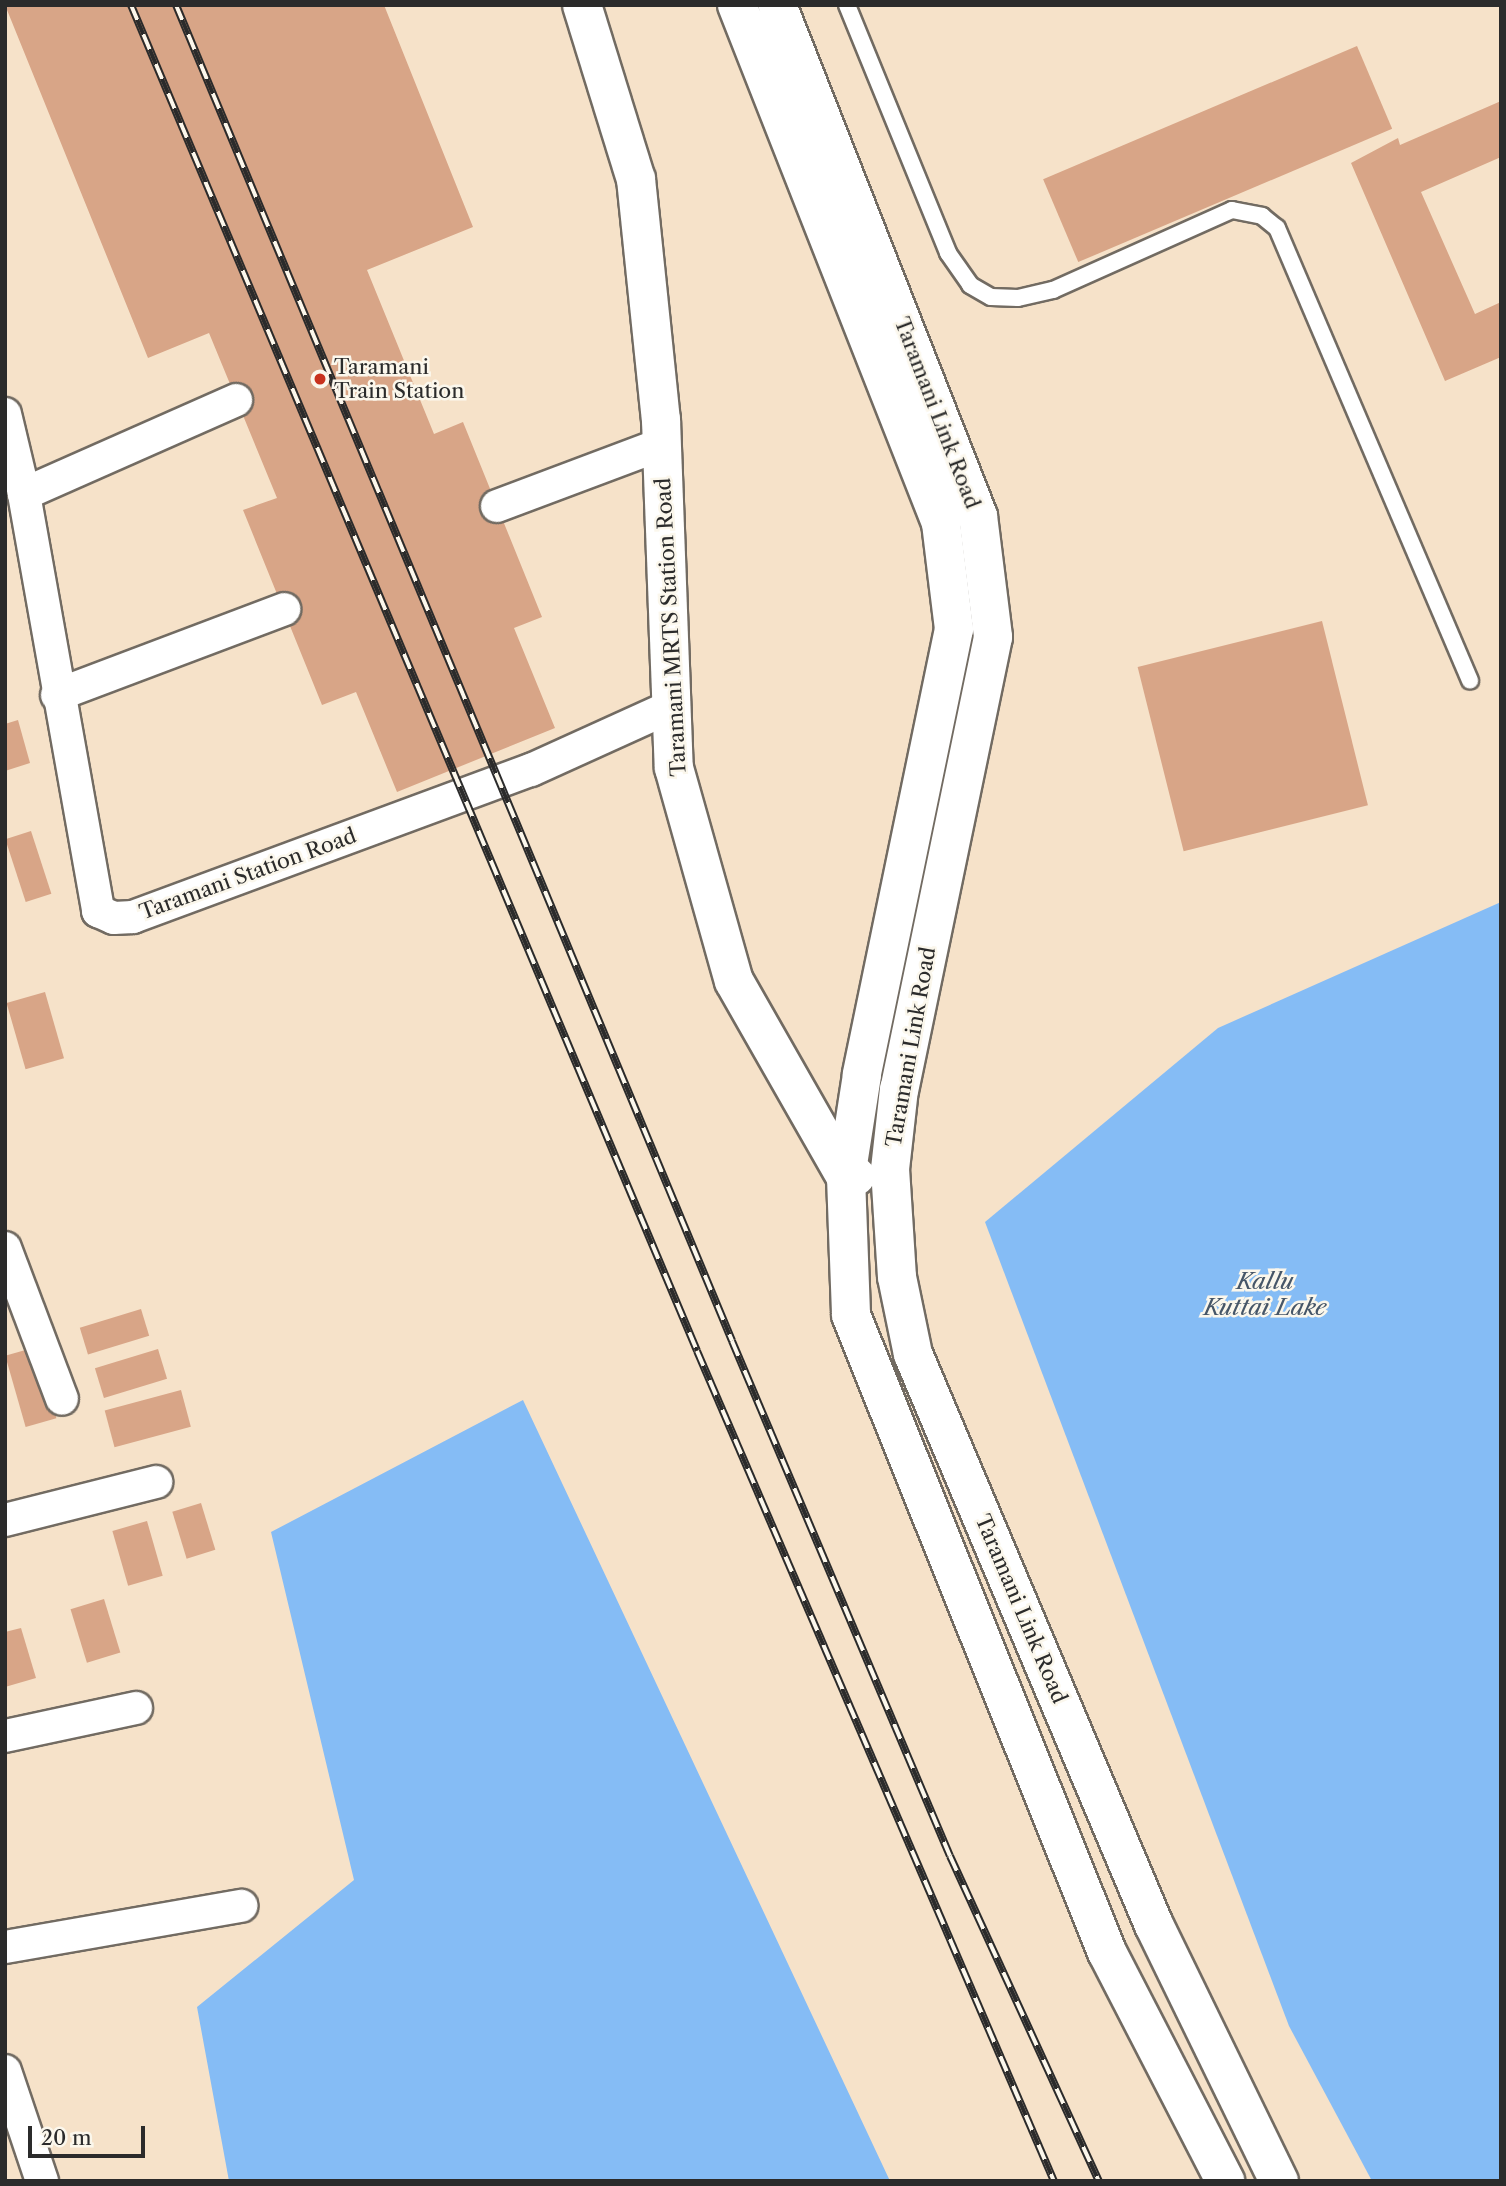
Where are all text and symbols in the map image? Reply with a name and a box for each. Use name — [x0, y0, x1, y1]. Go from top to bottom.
street label: Taramani Link Road — [889, 314, 985, 512]
place label: Taramani Train Station — [334, 354, 464, 404]
marker: Taramani Train Station — [312, 371, 328, 387]
street label: Taramani MRTS Station Road — [651, 477, 691, 777]
street label: Taramani Station Road — [136, 823, 360, 925]
street label: Taramani Link Road — [881, 945, 941, 1149]
water label: Kallu Kuttai Lake — [1204, 1267, 1326, 1321]
street label: Taramani Link Road — [970, 1510, 1072, 1708]
scale bar — [32, 2112, 149, 2156]
text: 20 m — [41, 2125, 92, 2150]

